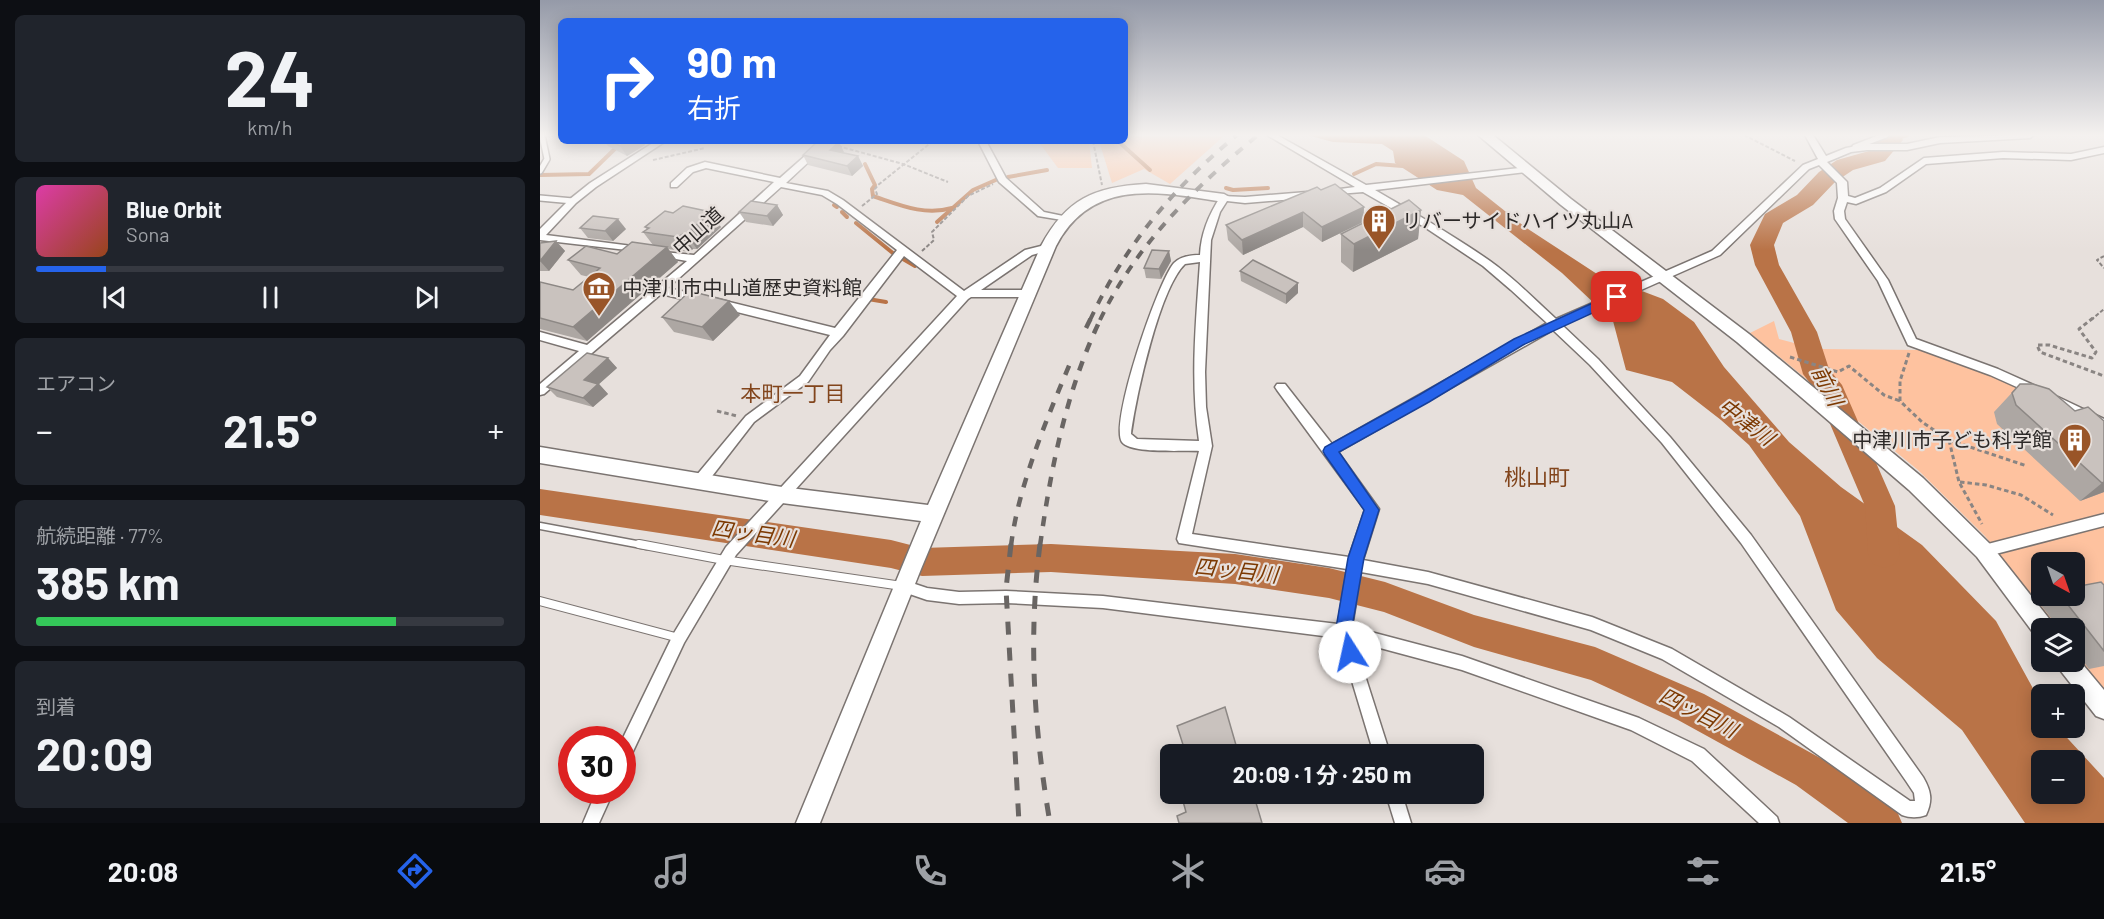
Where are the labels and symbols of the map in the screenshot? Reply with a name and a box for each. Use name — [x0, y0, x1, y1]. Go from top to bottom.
street label: 中山道 — [667, 201, 728, 259]
building icon: リバーサイドハイツ丸山A — [1361, 203, 1397, 250]
place label: リバーサイドハイツ丸山A — [1402, 208, 1633, 232]
museum icon: 中津川市中山道歴史資料館 — [581, 270, 617, 317]
pin — [1591, 271, 1642, 322]
place label: 中津川市中山道歴史資料館 — [622, 275, 862, 299]
water label: 前川 — [1808, 361, 1850, 411]
district label: 本町一丁目 — [741, 380, 846, 405]
water label: 中津川 — [1714, 392, 1781, 451]
building icon: 中津川市子ども科学館 — [2057, 422, 2093, 469]
place label: 中津川市子ども科学館 — [1852, 427, 2052, 451]
district label: 桃山町 — [1504, 463, 1570, 489]
water label: 四ッ目川 — [710, 514, 799, 551]
north arrow — [2031, 552, 2085, 606]
water label: 四ッ目川 — [1193, 553, 1281, 587]
position arrow — [1318, 620, 1382, 684]
water label: 四ッ目川 — [1656, 681, 1744, 743]
speed limit sign: 30 — [558, 726, 636, 804]

